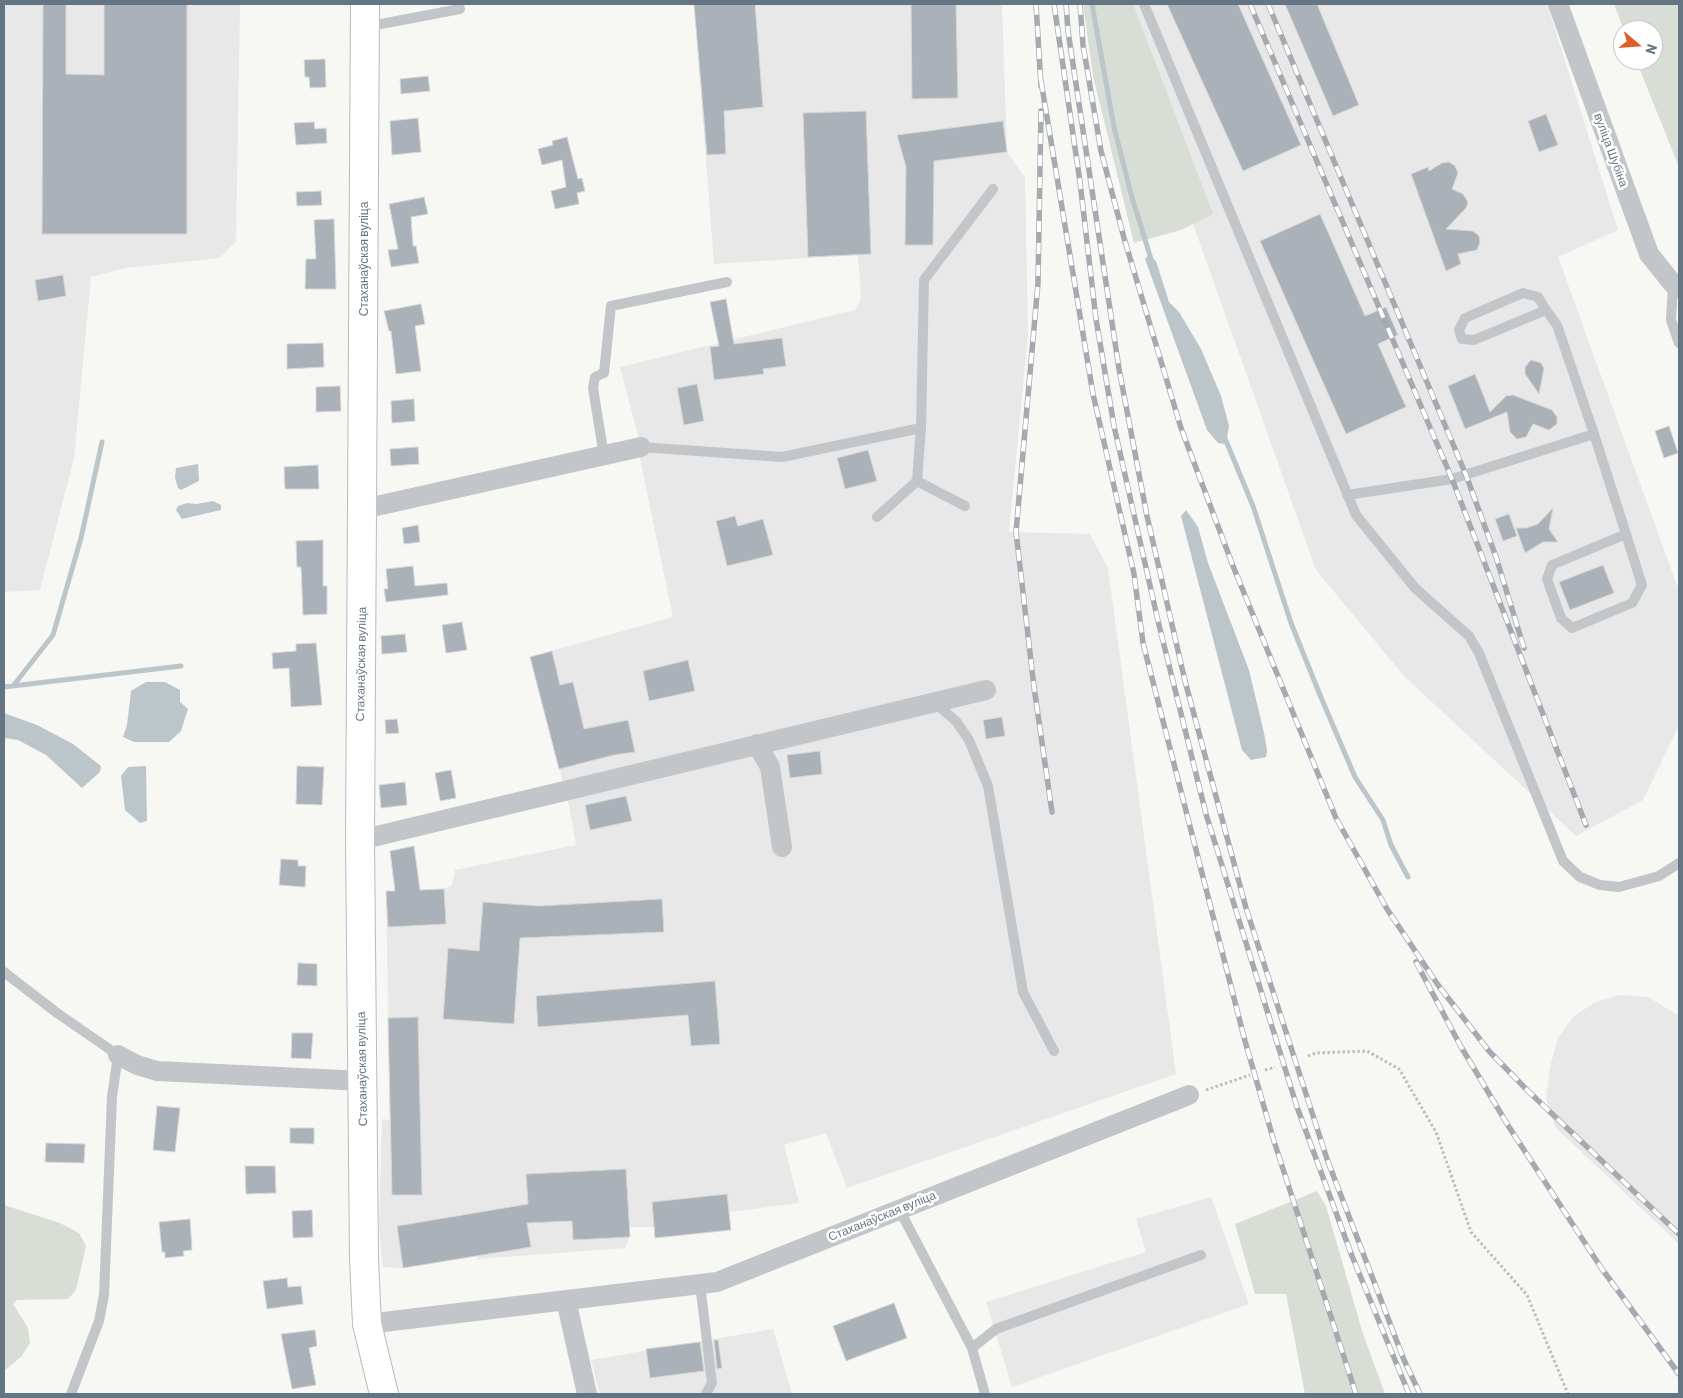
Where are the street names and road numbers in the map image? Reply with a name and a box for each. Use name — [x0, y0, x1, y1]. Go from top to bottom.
street label: вуліца Шубіна — [1591, 111, 1631, 189]
street label: Стаханаўская вуліца — [357, 202, 371, 316]
street label: Стаханаўская вуліца — [353, 607, 369, 721]
street label: Стаханаўская вуліца — [354, 1012, 370, 1126]
street label: Стаханаўская вуліца — [826, 1188, 938, 1244]

